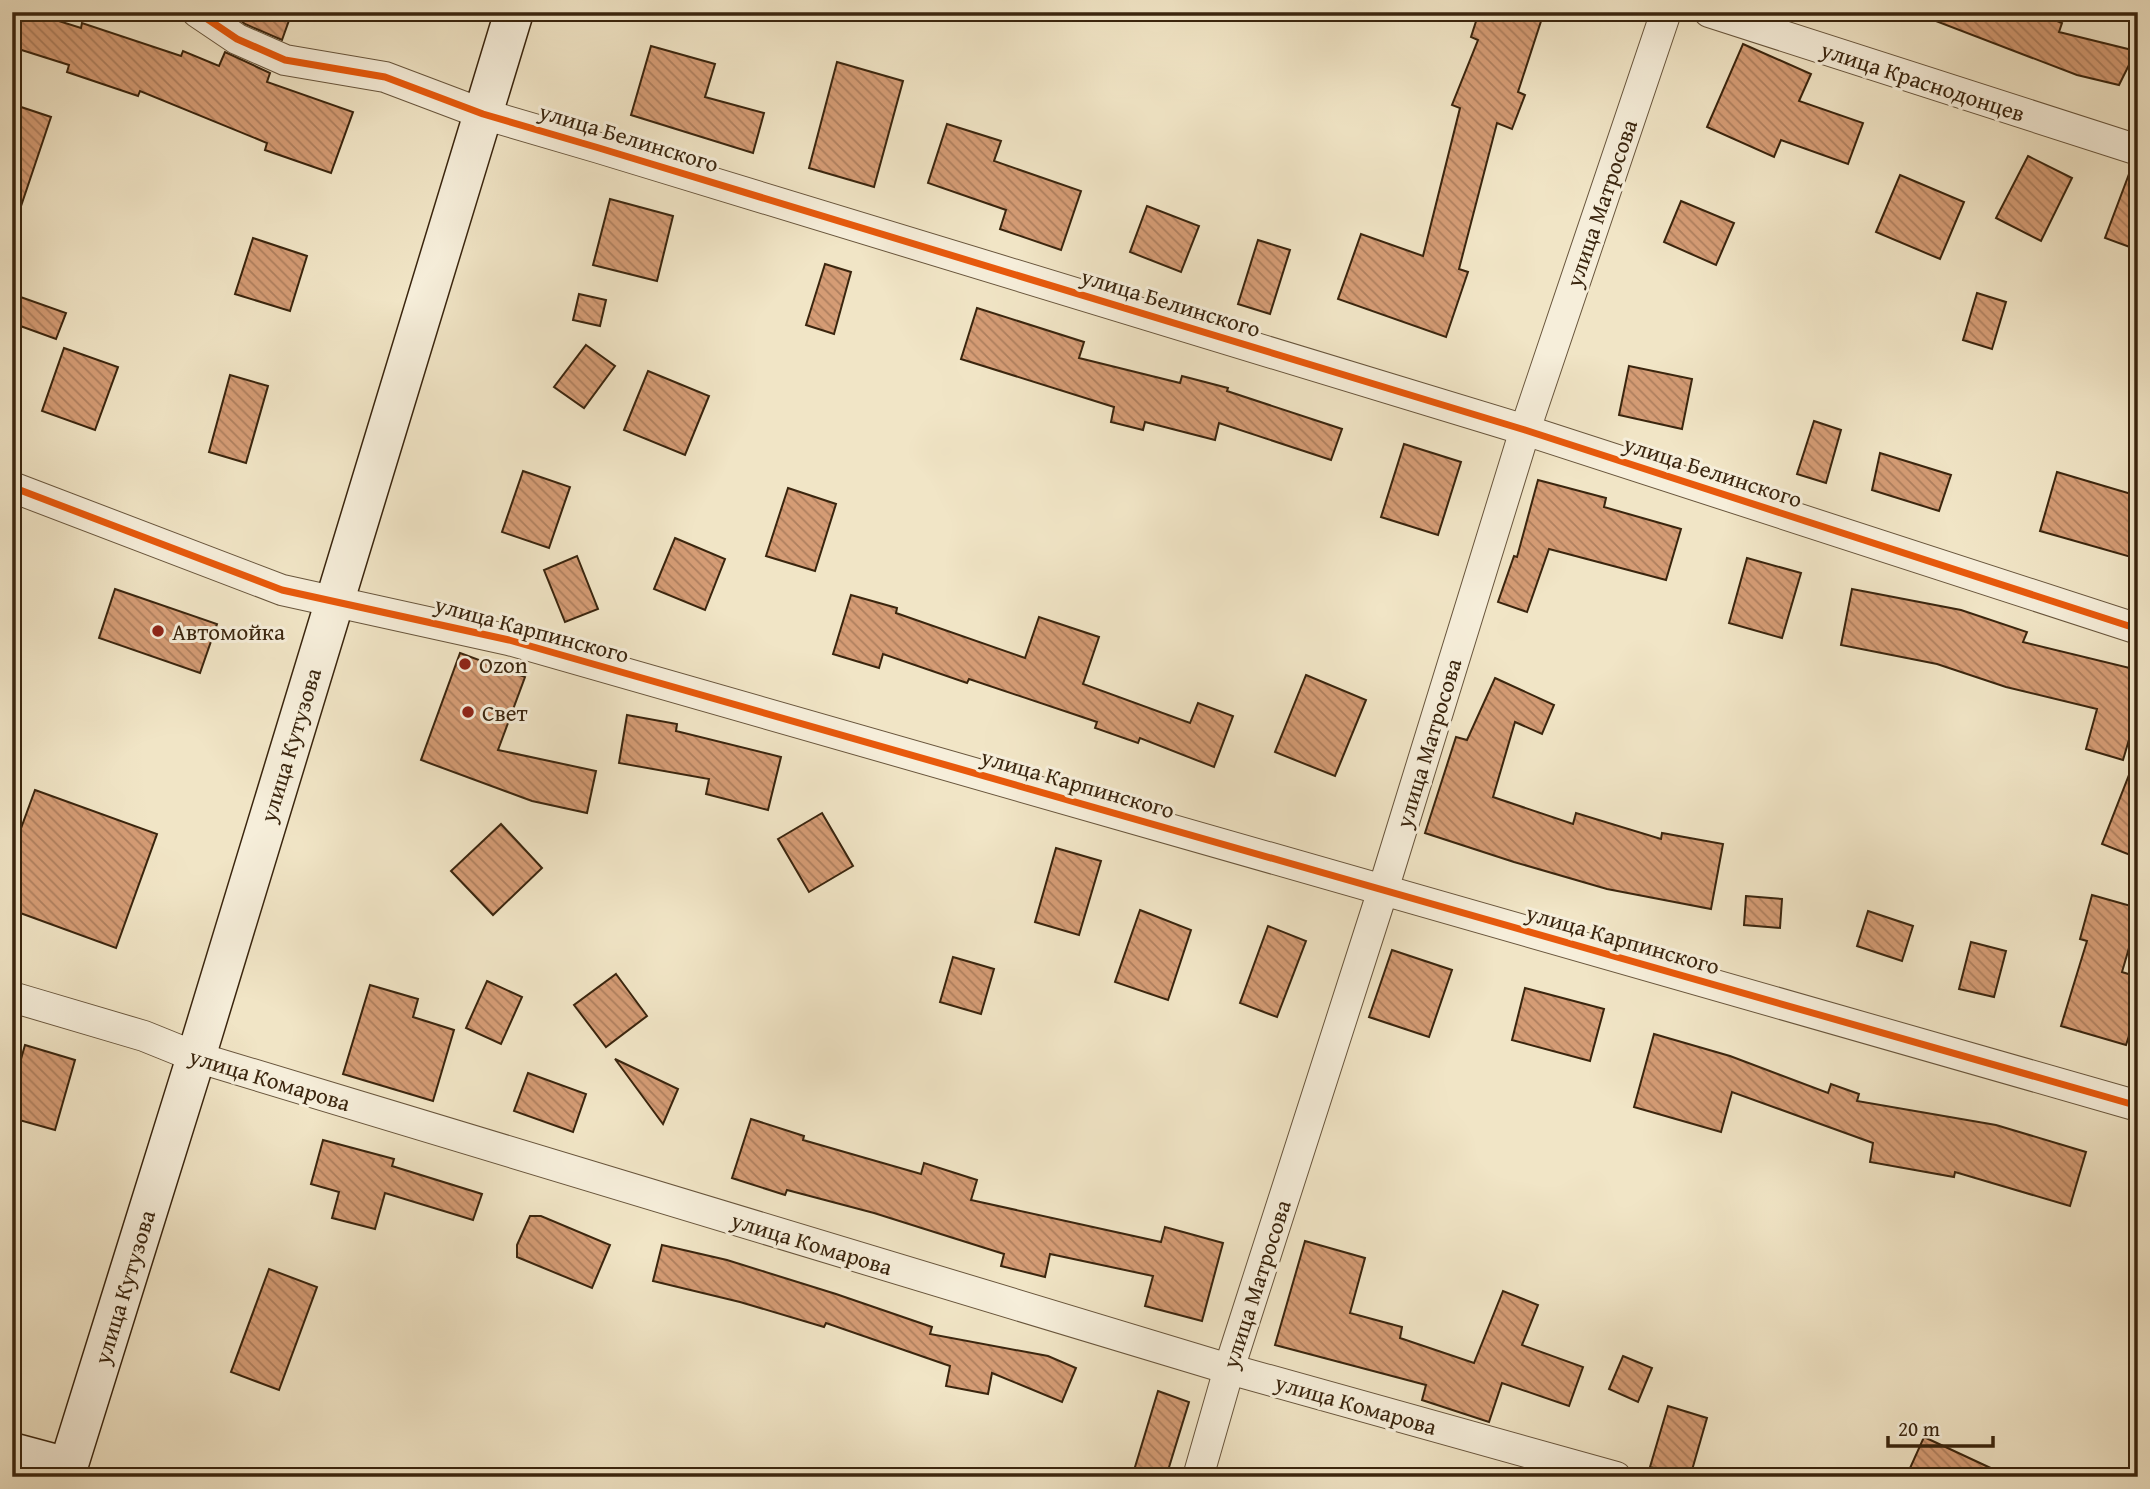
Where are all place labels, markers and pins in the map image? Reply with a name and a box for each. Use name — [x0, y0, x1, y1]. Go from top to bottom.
place label: Автомойка — [172, 615, 285, 648]
marker: Автомойка — [150, 623, 166, 639]
place label: Ozon — [479, 648, 528, 681]
marker: Ozon — [457, 656, 473, 672]
place label: Свет — [482, 696, 528, 729]
marker: Свет — [460, 704, 476, 720]

